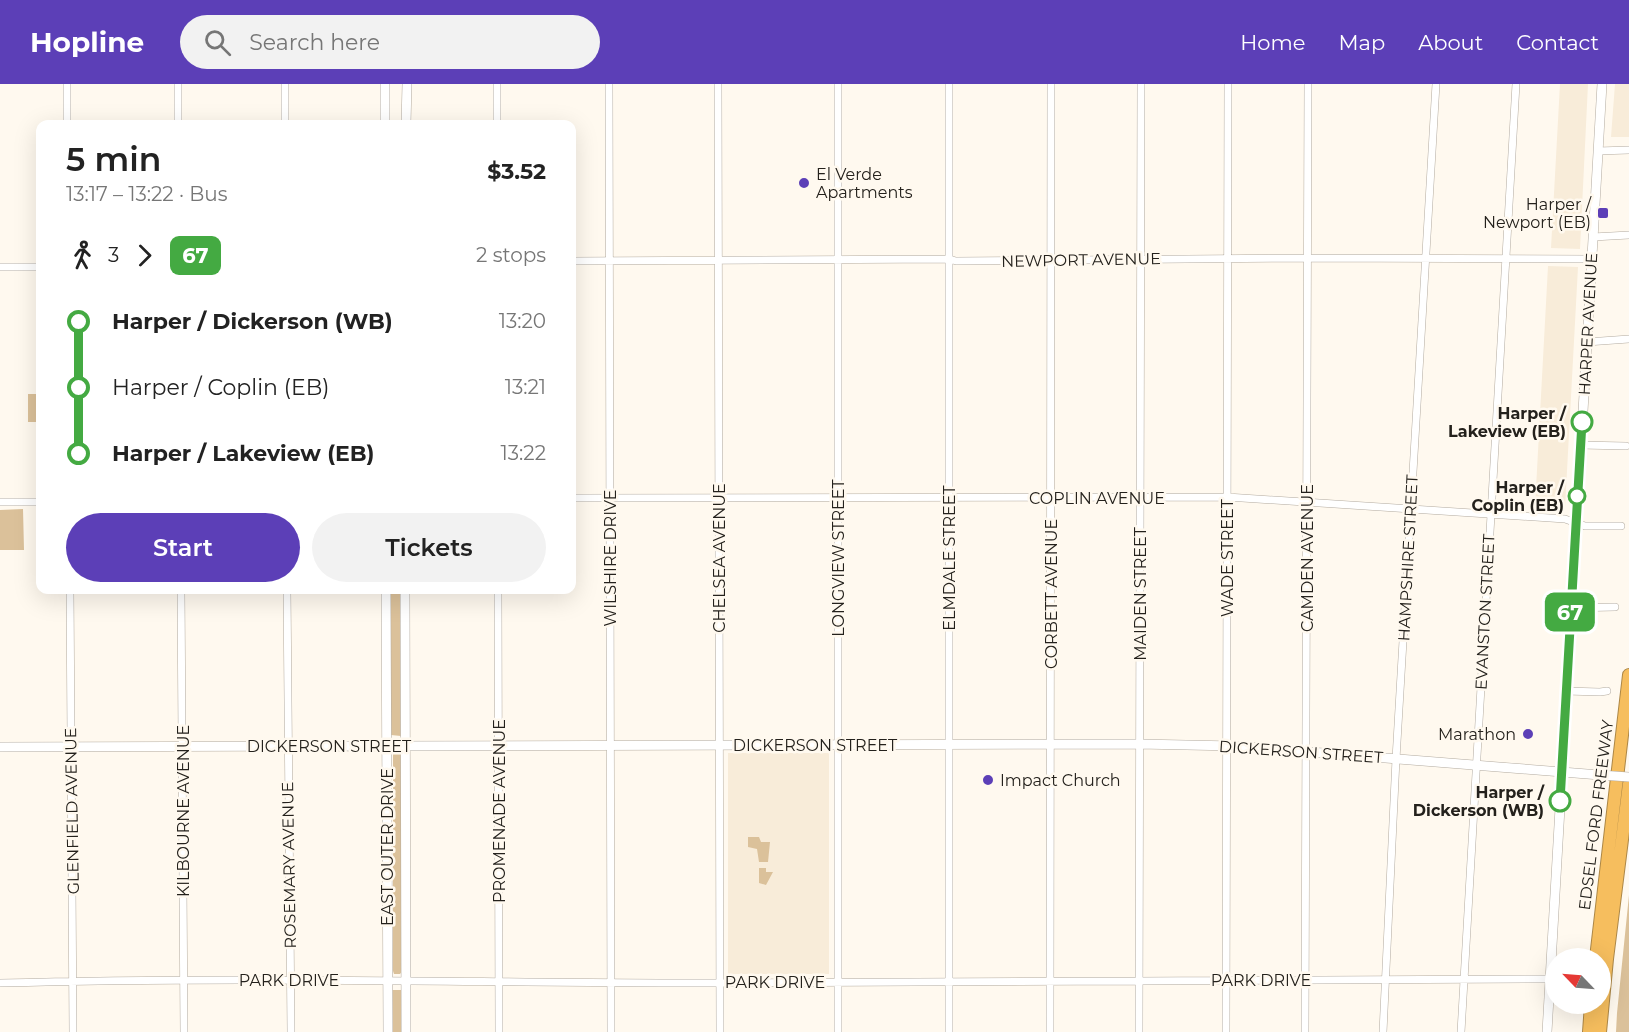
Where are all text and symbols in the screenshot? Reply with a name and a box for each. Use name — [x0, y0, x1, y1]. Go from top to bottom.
search box — [180, 15, 600, 69]
text: Hopline — [30, 25, 144, 59]
icon: search — [201, 26, 234, 59]
text: Search here — [249, 29, 380, 56]
text: Home — [1240, 30, 1305, 55]
text: Map — [1338, 30, 1385, 55]
text: About — [1418, 30, 1483, 55]
text: Contact — [1516, 30, 1599, 55]
text: 5 min — [66, 139, 161, 179]
text: $3.52 — [487, 158, 546, 185]
place label: El Verde Apartments — [816, 165, 913, 202]
marker: El Verde Apartments — [797, 176, 811, 190]
text: 13:17 – 13:22 · Bus — [66, 182, 227, 206]
place label: Harper / Newport (EB) — [1483, 195, 1592, 232]
marker: Harper / Newport (EB) — [1596, 206, 1610, 220]
icon: walk — [66, 239, 99, 272]
icon: forward — [128, 239, 161, 272]
text: 3 — [108, 243, 119, 267]
text: 67 — [182, 243, 209, 268]
text: 2 stops — [476, 243, 546, 267]
street label: NEWPORT AVENUE — [1001, 249, 1161, 271]
street label: HARPER AVENUE — [1575, 252, 1601, 396]
text: Harper / Dickerson (WB) — [112, 308, 393, 335]
text: 13:20 — [499, 309, 546, 333]
text: Harper / Coplin (EB) — [112, 374, 330, 401]
text: 13:21 — [505, 375, 546, 399]
place label: Harper / Lakeview (EB) — [1448, 404, 1567, 441]
marker: Harper / Lakeview (EB) — [1571, 411, 1593, 433]
text: Harper / Lakeview (EB) — [112, 440, 375, 467]
text: 13:22 — [501, 441, 546, 465]
street label: HAMPSHIRE STREET — [1394, 474, 1422, 642]
place label: Harper / Coplin (EB) — [1472, 478, 1565, 515]
street label: LONGVIEW STREET — [829, 479, 848, 637]
street label: CHELSEA AVENUE — [710, 483, 729, 633]
street label: CAMDEN AVENUE — [1298, 484, 1317, 632]
street label: ELMDALE STREET — [940, 485, 959, 631]
marker: Harper / Coplin (EB) — [1568, 487, 1586, 505]
street label: COPLIN AVENUE — [1029, 489, 1165, 508]
street label: WILSHIRE DRIVE — [601, 490, 620, 626]
street label: WADE STREET — [1218, 498, 1237, 617]
button: Start — [66, 513, 300, 582]
button: Tickets — [312, 513, 546, 582]
street label: CORBETT AVENUE — [1042, 519, 1061, 669]
street label: MAIDEN STREET — [1131, 526, 1150, 661]
street label: EVANSTON STREET — [1471, 533, 1499, 690]
line badge: 67 — [1543, 592, 1597, 632]
text: 67 — [1557, 600, 1583, 625]
street label: EDSEL FORD FREEWAY — [1575, 718, 1617, 911]
street label: PROMENADE AVENUE — [490, 719, 509, 903]
street label: KILBOURNE AVENUE — [174, 725, 193, 897]
place label: Marathon — [1438, 725, 1516, 744]
street label: GLENFIELD AVENUE — [61, 727, 83, 895]
marker: Marathon — [1521, 727, 1535, 741]
street label: DICKERSON STREET — [733, 736, 898, 755]
street label: DICKERSON STREET — [247, 737, 412, 756]
street label: DICKERSON STREET — [1218, 737, 1385, 767]
street label: EAST OUTER DRIVE — [378, 768, 397, 926]
place label: Impact Church — [1000, 771, 1121, 790]
marker: Impact Church — [981, 773, 995, 787]
street label: ROSEMARY AVENUE — [278, 781, 300, 949]
place label: Harper / Dickerson (WB) — [1413, 783, 1545, 820]
marker: Harper / Dickerson (WB) — [1549, 790, 1571, 812]
north arrow — [1545, 948, 1611, 1014]
map controls — [1545, 948, 1611, 1014]
street label: PARK DRIVE — [239, 971, 339, 990]
street label: PARK DRIVE — [1211, 971, 1311, 990]
street label: PARK DRIVE — [725, 973, 825, 992]

